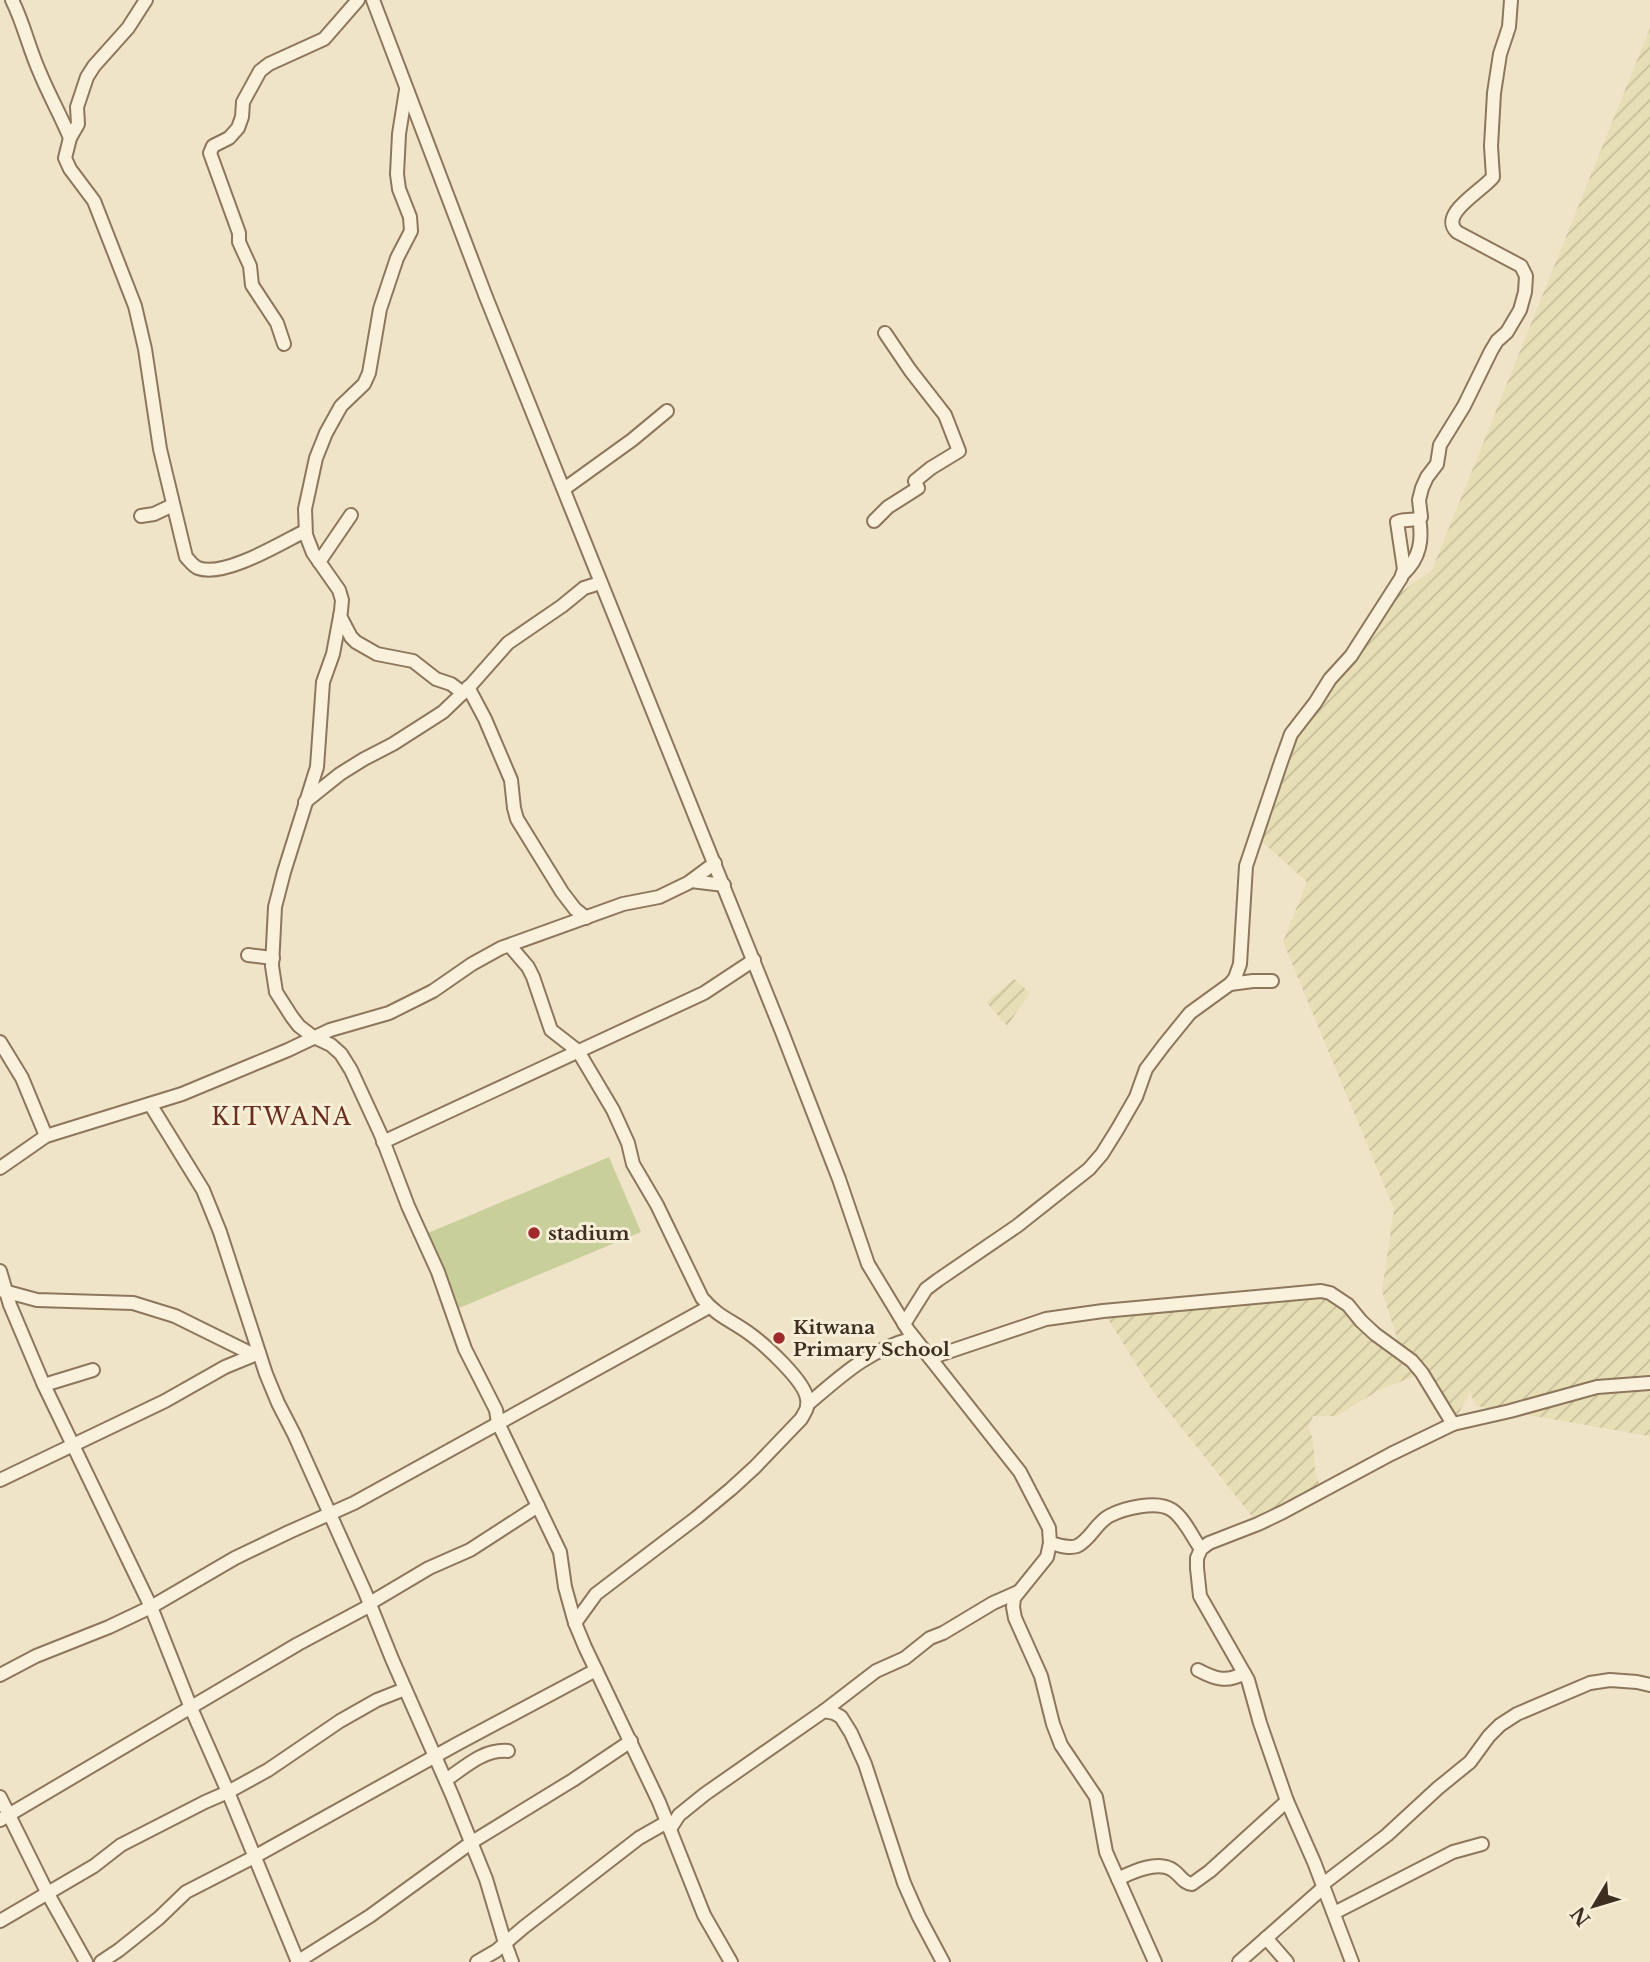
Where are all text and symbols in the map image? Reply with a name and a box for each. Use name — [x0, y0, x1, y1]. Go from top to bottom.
district label: KITWANA — [211, 1103, 353, 1131]
place label: stadium — [548, 1222, 630, 1245]
marker: stadium — [526, 1225, 542, 1241]
place label: Kitwana Primary School — [793, 1316, 950, 1361]
marker: Kitwana Primary School — [771, 1330, 787, 1346]
north arrow — [1559, 1871, 1629, 1941]
text: N — [1566, 1902, 1596, 1930]

